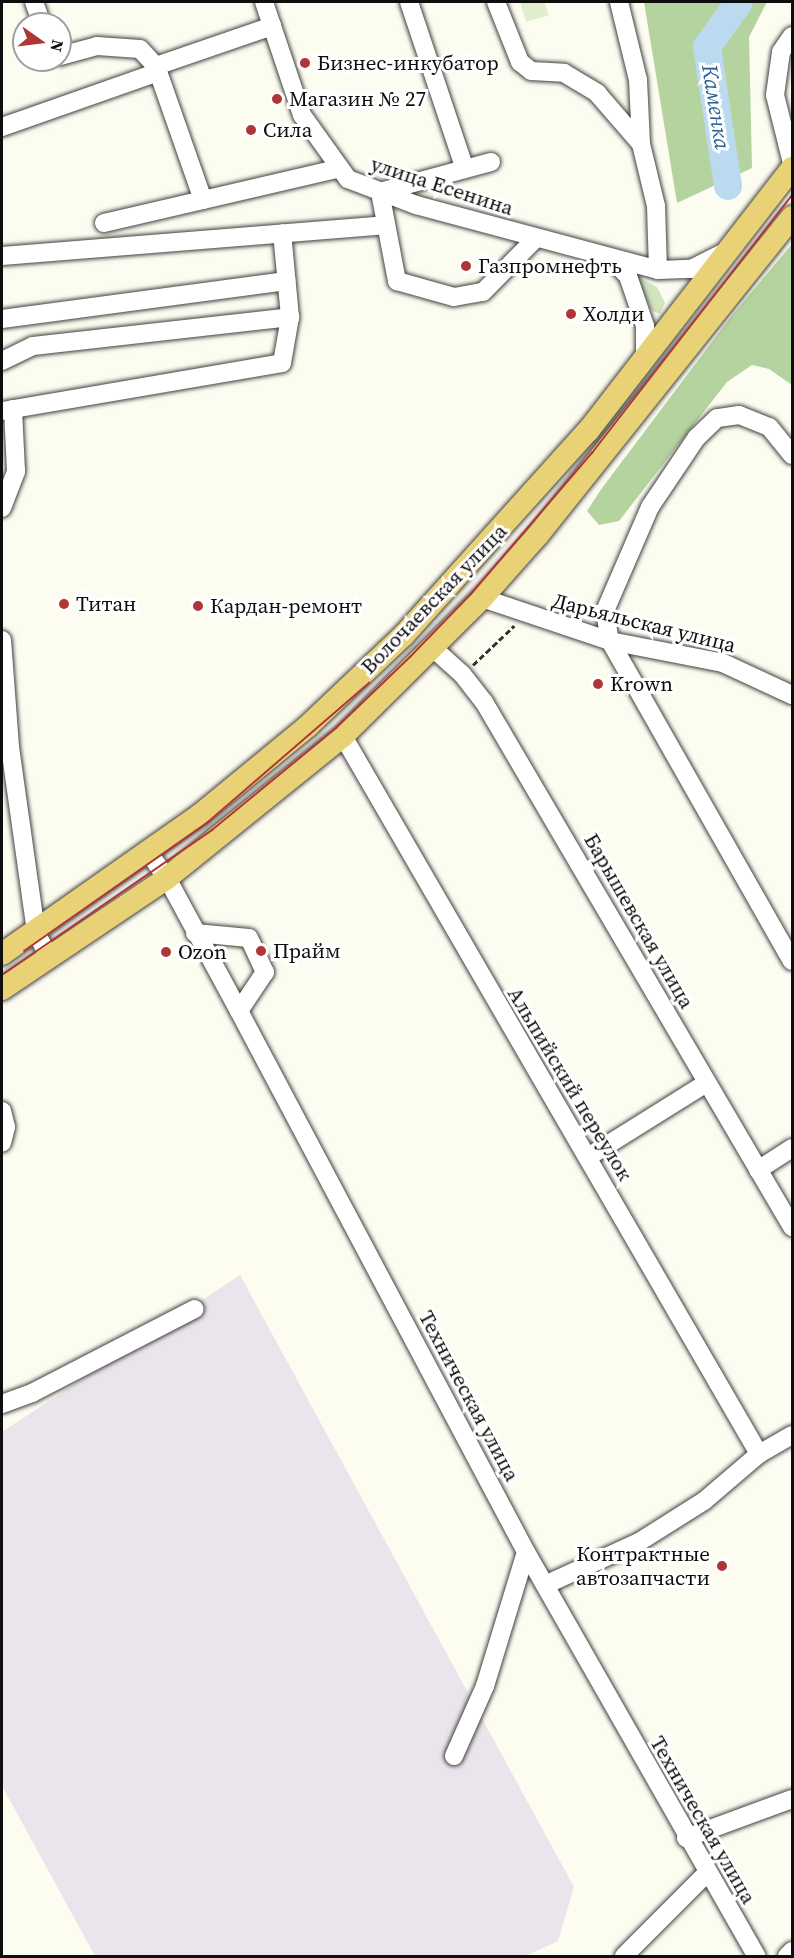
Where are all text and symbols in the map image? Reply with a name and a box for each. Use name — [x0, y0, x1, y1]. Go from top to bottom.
north arrow — [12, 12, 72, 72]
text: N — [45, 38, 70, 54]
place label: Бизнес-инкубатор — [317, 50, 499, 76]
marker: Бизнес-инкубатор — [298, 56, 312, 70]
water label: Каменка — [696, 63, 736, 151]
place label: Магазин № 27 — [289, 86, 426, 112]
marker: Магазин № 27 — [270, 92, 284, 106]
place label: Сила — [263, 117, 312, 143]
marker: Сила — [244, 123, 258, 137]
street label: улица Есенина — [368, 151, 516, 221]
place label: Газпромнефть — [478, 253, 622, 279]
marker: Газпромнефть — [459, 259, 473, 273]
place label: Холди — [583, 301, 644, 327]
marker: Холди — [564, 307, 578, 321]
street label: Волочаевская улица — [356, 519, 512, 679]
street label: Дарьяльская улица — [550, 588, 738, 658]
place label: Титан — [76, 591, 136, 617]
place label: Кардан-ремонт — [210, 593, 362, 619]
marker: Титан — [57, 597, 71, 611]
marker: Кардан-ремонт — [191, 599, 205, 613]
place label: Krown — [610, 671, 673, 697]
marker: Krown — [591, 677, 605, 691]
street label: Барышевская улица — [579, 829, 699, 1013]
place label: Прайм — [273, 938, 341, 964]
place label: Ozon — [178, 939, 227, 965]
marker: Прайм — [254, 944, 268, 958]
marker: Ozon — [159, 945, 173, 959]
street label: Альпийский переулок — [502, 983, 638, 1185]
street label: Техническая улица — [413, 1306, 525, 1486]
place label: Контрактные автозапчасти — [576, 1541, 710, 1591]
marker: Контрактные автозапчасти — [715, 1559, 729, 1573]
street label: Техническая улица — [645, 1732, 761, 1908]

